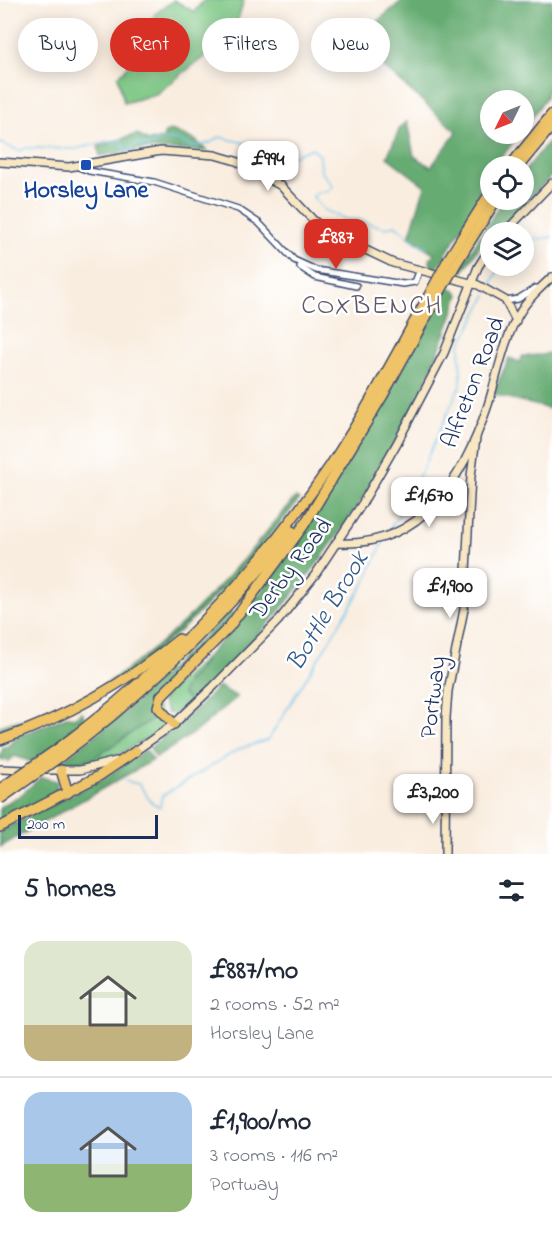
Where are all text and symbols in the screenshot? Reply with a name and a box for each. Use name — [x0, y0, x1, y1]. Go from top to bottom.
chip: Buy — [18, 18, 98, 72]
chip: Rent — [110, 18, 190, 72]
chip: Filters — [202, 18, 299, 72]
chip: New — [311, 18, 390, 72]
north arrow — [480, 90, 534, 144]
map controls — [480, 90, 534, 276]
pin: £994 — [232, 141, 304, 192]
text: £994 — [252, 146, 284, 175]
button: locate — [480, 156, 534, 210]
marker: Horsley Lane — [79, 158, 93, 172]
place label: Horsley Lane — [24, 174, 150, 210]
pin: £887 — [300, 219, 372, 270]
button: layers — [480, 222, 534, 276]
text: £887 — [318, 224, 354, 253]
district label: COXBENCH — [301, 287, 443, 326]
street label: Alfreton Road — [433, 312, 516, 454]
pin: £1,670 — [380, 477, 478, 528]
text: £1,670 — [405, 482, 453, 511]
street label: Derby Road — [241, 511, 343, 629]
water label: Bottle Brook — [278, 543, 380, 679]
pin: £1,900 — [401, 568, 499, 619]
text: £1,900 — [427, 573, 473, 602]
street label: Portway — [412, 654, 458, 741]
pin: £3,200 — [384, 774, 482, 825]
text: £3,200 — [407, 779, 459, 808]
scale bar — [18, 812, 158, 840]
text: 200 m — [27, 813, 65, 837]
text: 5 homes — [24, 871, 116, 909]
icon: filters — [495, 874, 528, 907]
text: £887/mo — [210, 953, 298, 991]
icon: home — [72, 965, 144, 1037]
text: 2 rooms · 52 m² — [210, 991, 340, 1020]
text: Horsley Lane — [210, 1020, 314, 1049]
text: £1,900/mo — [210, 1104, 311, 1142]
icon: home — [72, 1116, 144, 1188]
text: 3 rooms · 116 m² — [210, 1142, 338, 1171]
text: Portway — [210, 1171, 279, 1200]

